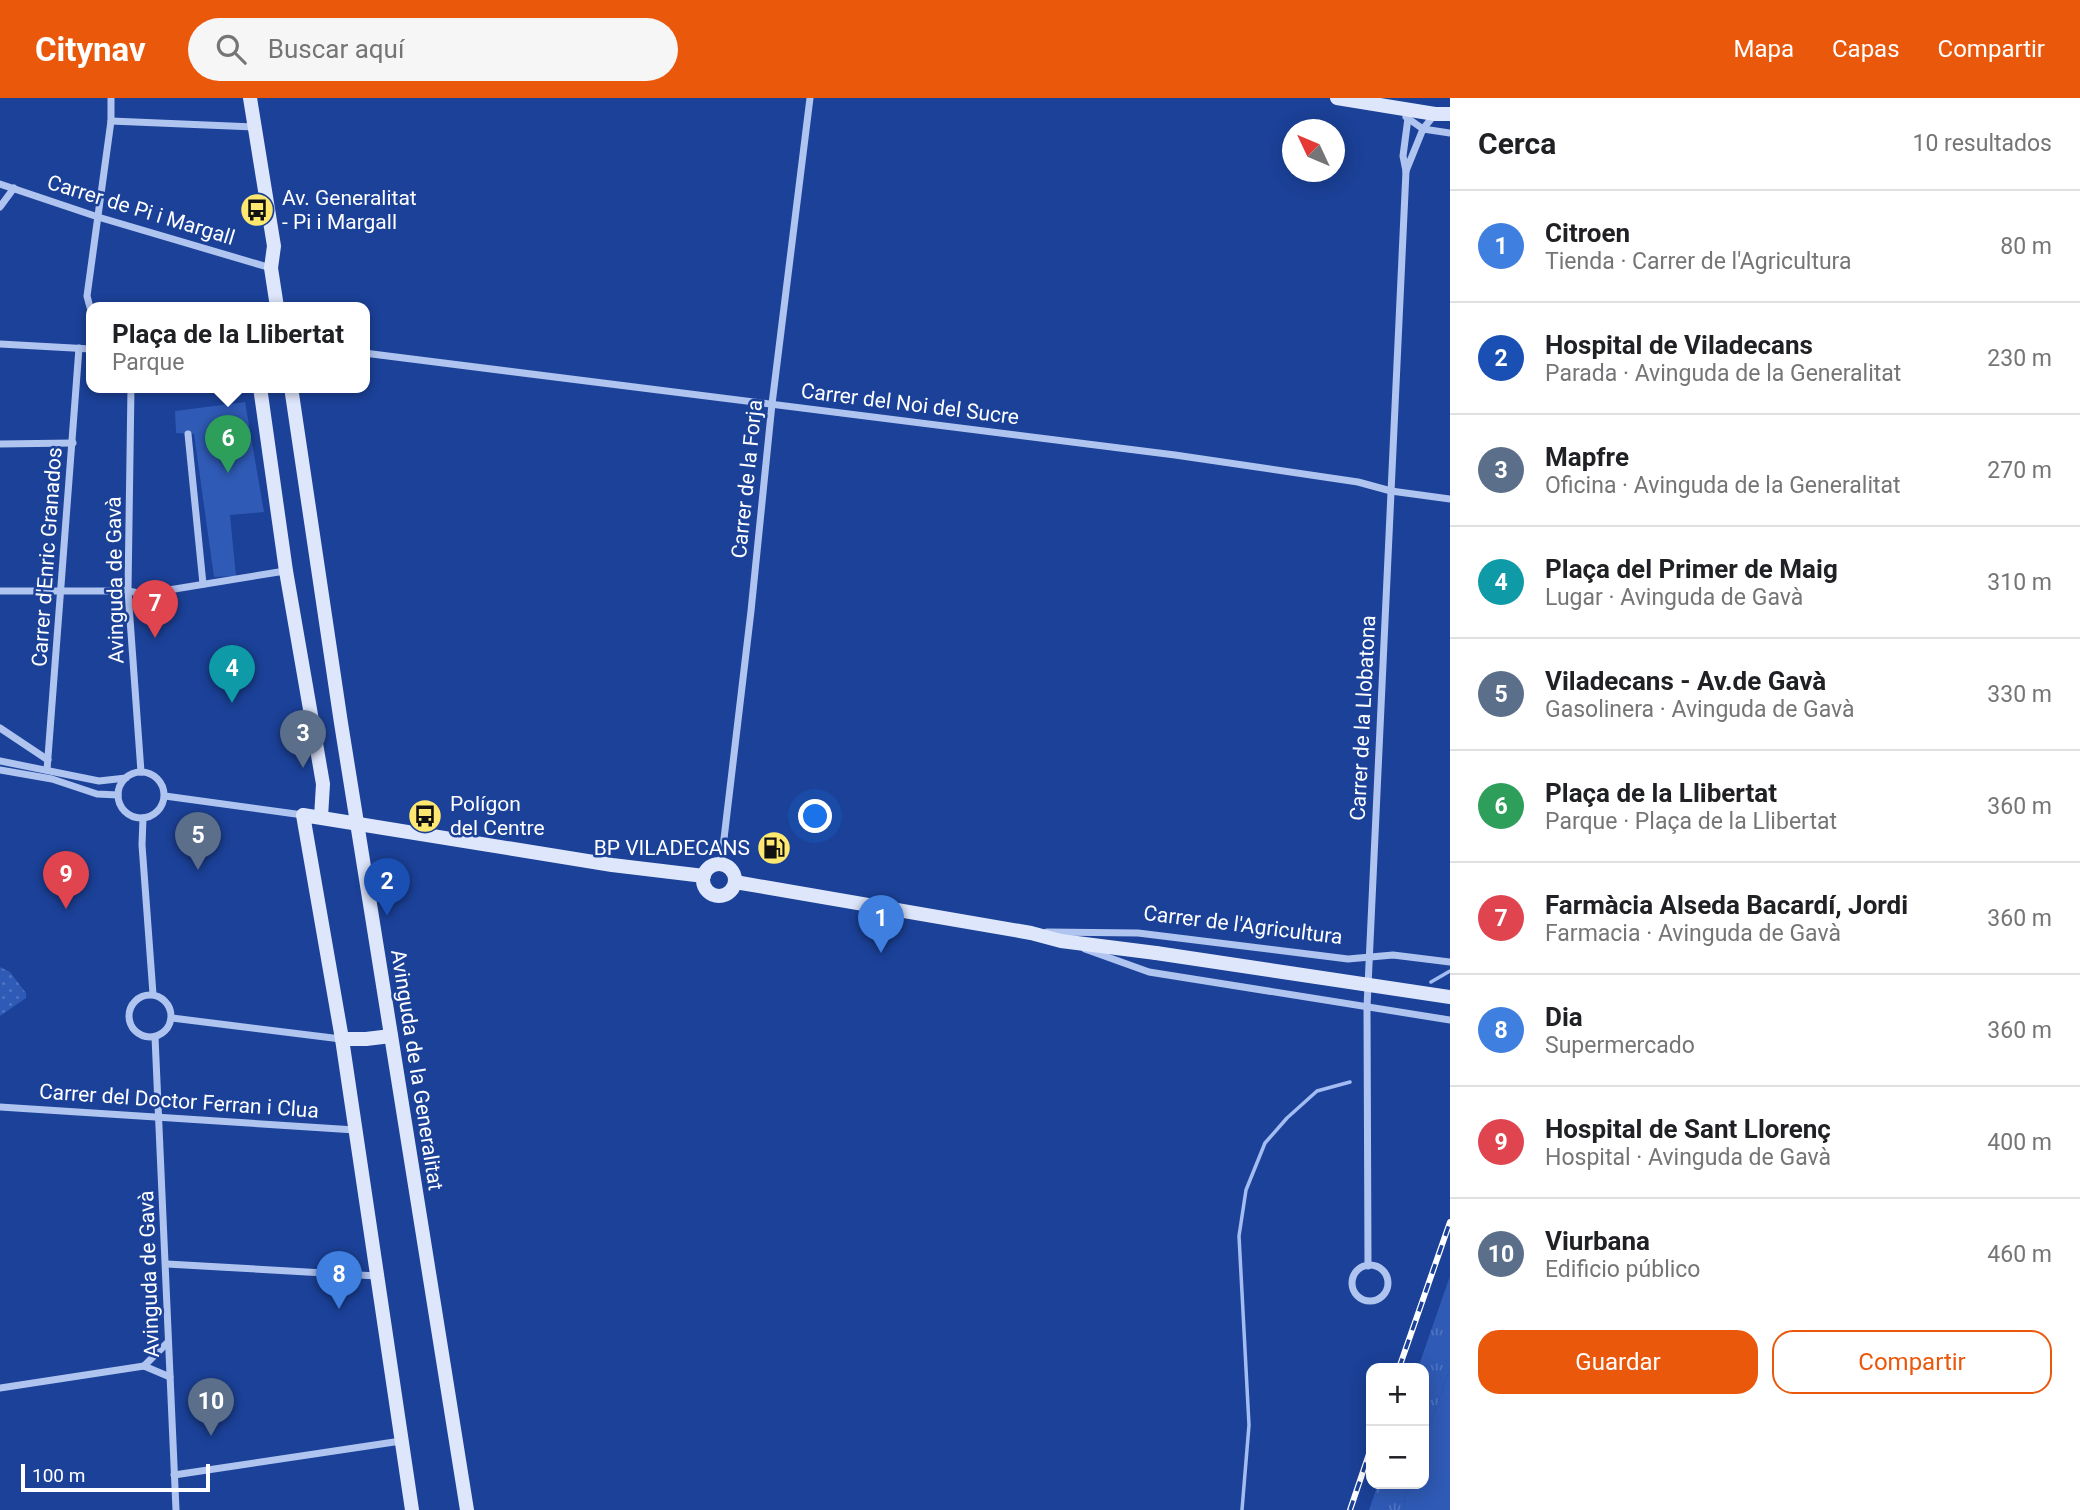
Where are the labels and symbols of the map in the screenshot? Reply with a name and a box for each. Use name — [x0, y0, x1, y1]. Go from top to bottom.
north arrow — [1282, 119, 1345, 182]
street label: Carrer de Pi i Margall — [44, 170, 238, 250]
place label: Av. Generalitat - Pi i Margall — [282, 186, 417, 234]
bus stop icon: Av. Generalitat - Pi i Margall — [238, 191, 276, 229]
street label: Carrer del Noi del Sucre — [800, 379, 1020, 429]
street label: Carrer de la Forja — [727, 398, 767, 560]
pin: 6 — [205, 415, 251, 473]
street label: Carrer d'Enric Granados — [27, 446, 67, 668]
street label: Avinguda de Gavà — [102, 496, 128, 664]
pin: 7 — [132, 580, 178, 638]
street label: Carrer de la Llobatona — [1346, 615, 1380, 821]
pin: 4 — [209, 645, 255, 703]
pin: 3 — [280, 710, 326, 768]
place label: Polígon del Centre — [450, 792, 545, 840]
bus stop icon: Polígon del Centre — [406, 797, 444, 835]
your location — [798, 799, 832, 833]
pin: 5 — [175, 812, 221, 870]
fuel station icon: BP VILADECANS — [755, 829, 793, 867]
place label: BP VILADECANS — [594, 836, 750, 860]
pin: 9 — [43, 851, 89, 909]
pin: 2 — [364, 858, 410, 916]
pin: 1 — [858, 895, 904, 953]
street label: Carrer de l'Agricultura — [1142, 901, 1344, 949]
street label: Avinguda de la Generalitat — [386, 948, 448, 1192]
street label: Carrer del Doctor Ferran i Clua — [38, 1079, 320, 1123]
street label: Avinguda de Gavà — [134, 1190, 164, 1358]
pin: 8 — [316, 1251, 362, 1309]
pin: 10 — [188, 1378, 234, 1436]
scale bar — [21, 1461, 210, 1493]

